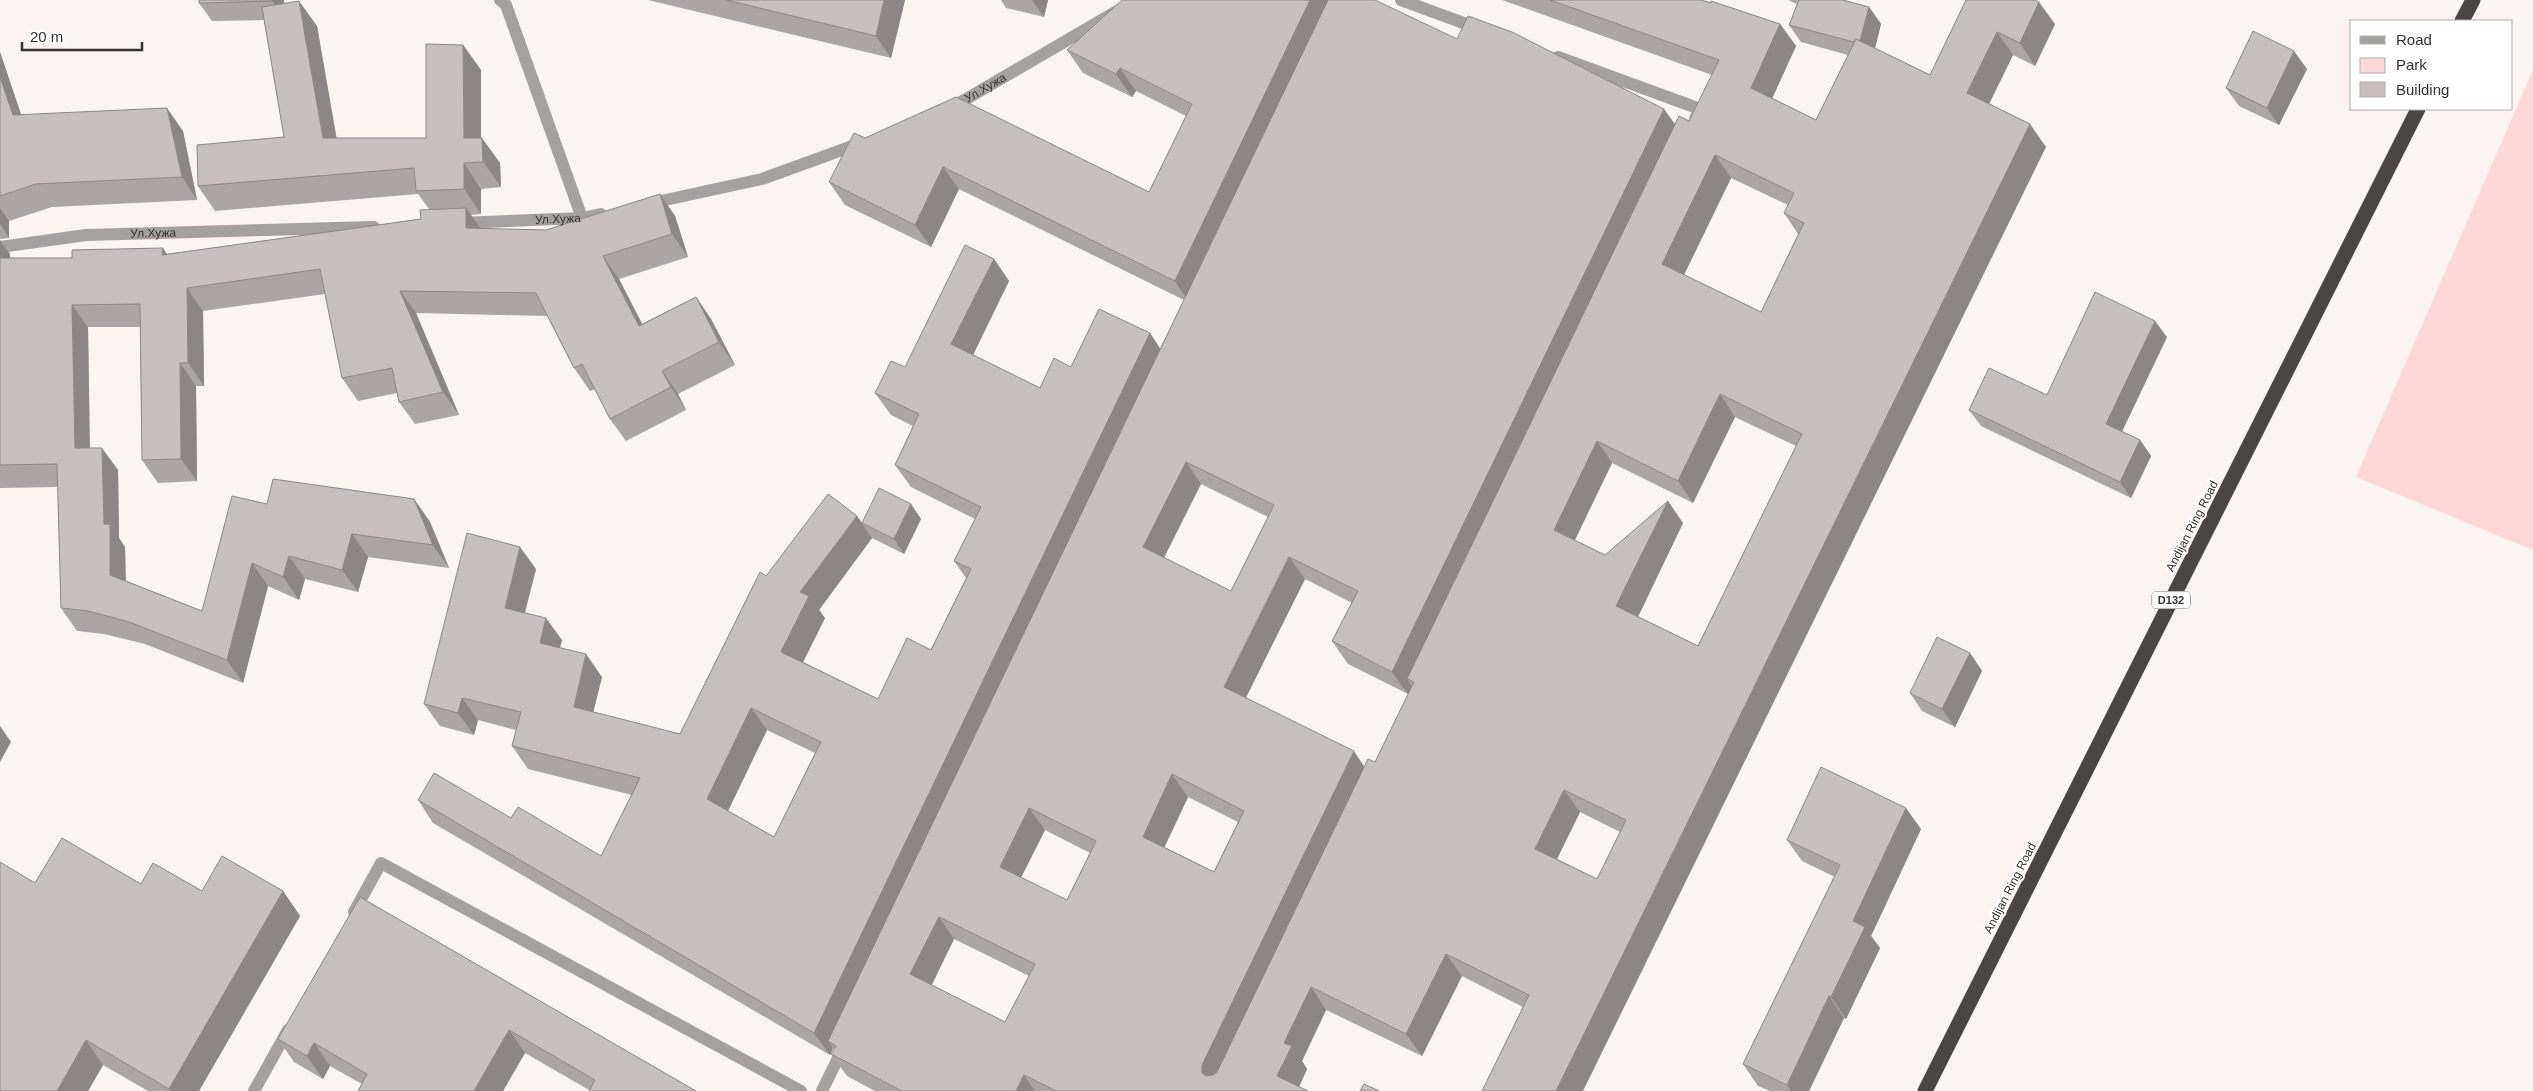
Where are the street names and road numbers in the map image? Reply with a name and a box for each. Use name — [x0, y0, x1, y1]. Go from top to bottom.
street label: Ул.Хужа — [962, 70, 1009, 105]
street label: Ул.Хужа — [535, 211, 581, 227]
street label: Ул.Хужа — [130, 225, 177, 241]
street label: Andijan Ring Road — [2163, 478, 2221, 574]
road number: D132 — [2152, 592, 2190, 608]
street label: Andijan Ring Road — [1981, 840, 2039, 936]

